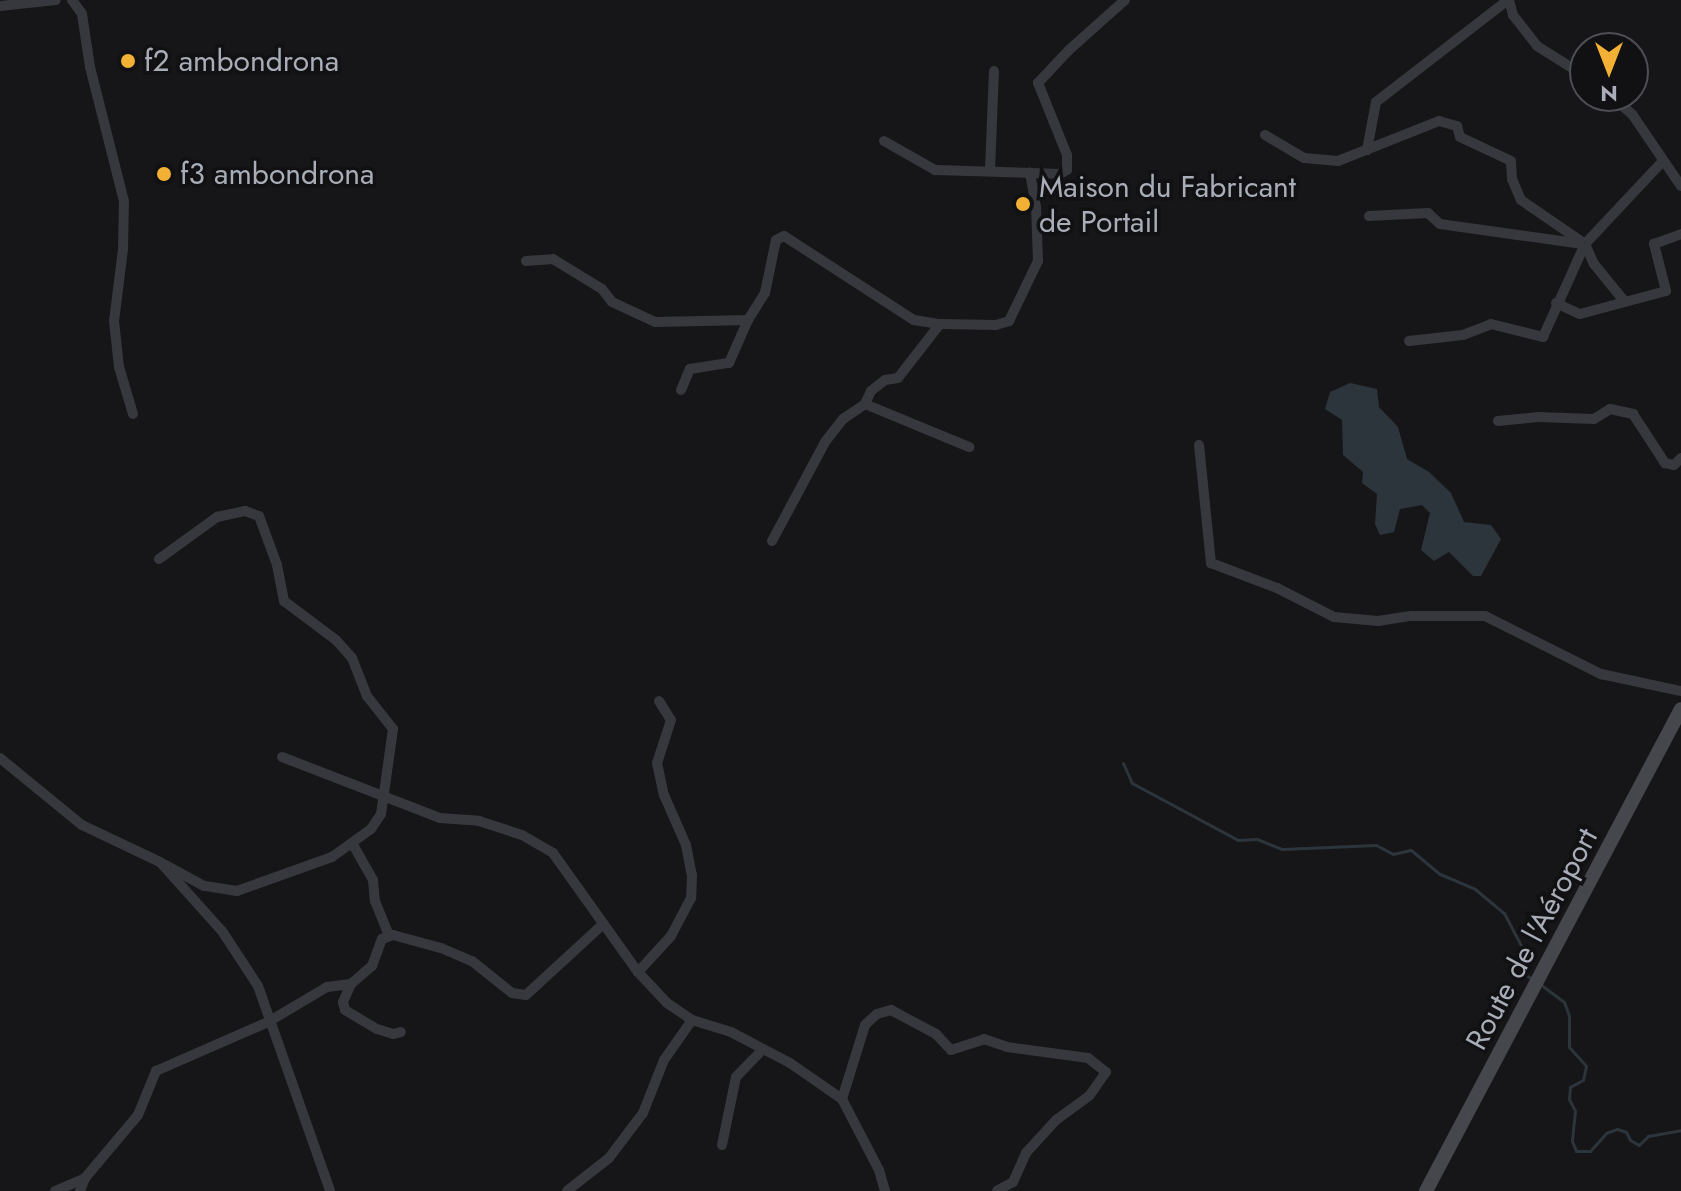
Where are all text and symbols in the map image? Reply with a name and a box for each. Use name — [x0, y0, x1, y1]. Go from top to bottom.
north arrow — [1569, 32, 1649, 112]
place label: f2 ambondrona — [144, 43, 339, 79]
marker: f2 ambondrona — [119, 52, 137, 70]
text: N — [1600, 78, 1618, 110]
place label: f3 ambondrona — [180, 156, 375, 192]
marker: f3 ambondrona — [155, 165, 173, 183]
place label: Maison du Fabricant de Portail — [1039, 169, 1296, 240]
marker: Maison du Fabricant de Portail — [1014, 195, 1032, 213]
street label: Route de l'Aéroport — [1458, 822, 1606, 1056]

